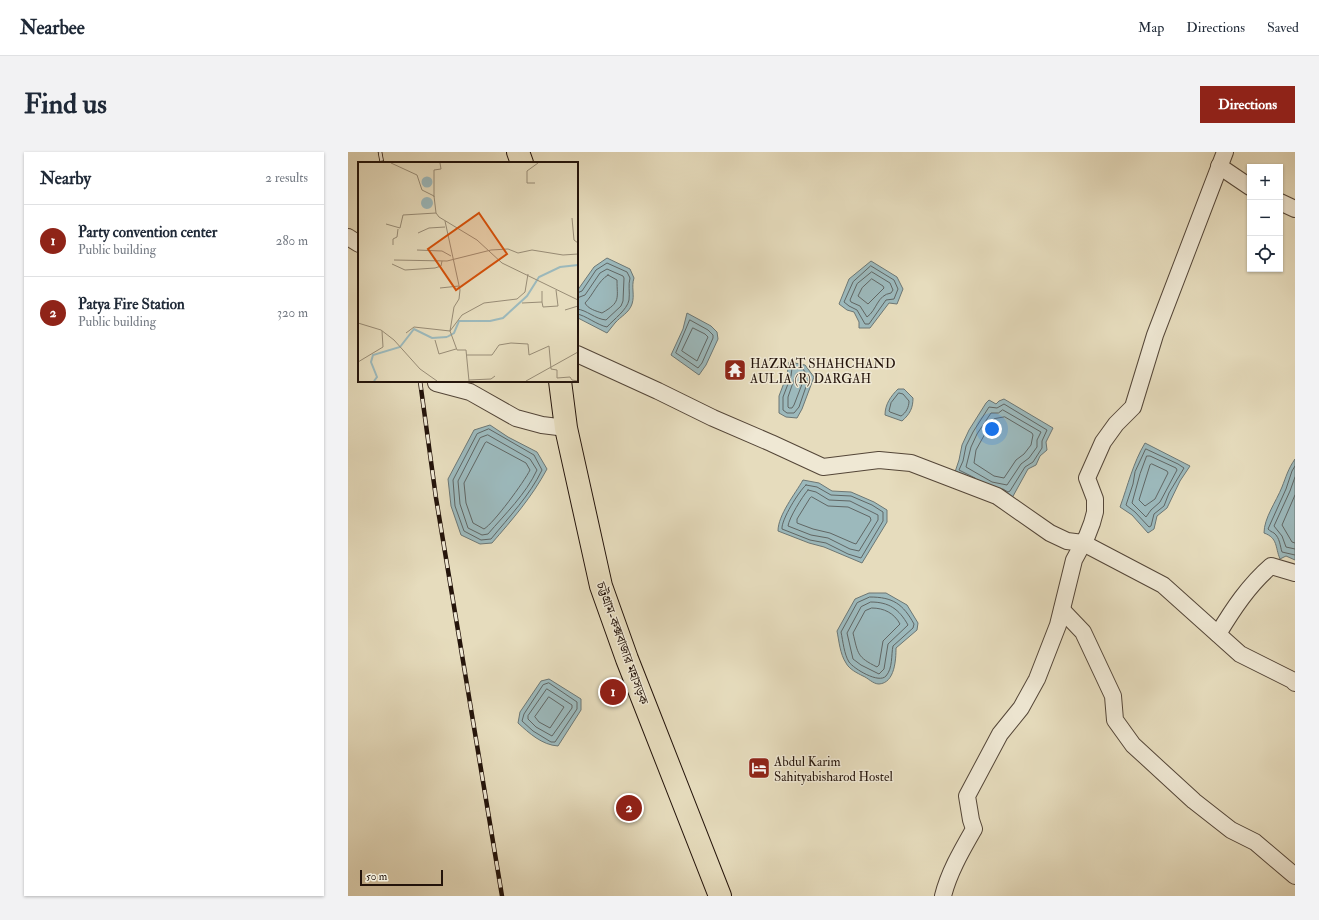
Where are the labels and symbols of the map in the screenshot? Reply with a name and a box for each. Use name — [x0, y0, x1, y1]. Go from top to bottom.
inset map — [358, 162, 578, 382]
place label: HAZRAT SHAHCHAND AULIA (R) DARGAH — [749, 356, 896, 387]
temple icon: HAZRAT SHAHCHAND AULIA (R) DARGAH — [722, 357, 748, 383]
your location — [982, 419, 1002, 439]
street label: চট্টগ্রাম-কক্সবাজার মহাসড়ক — [592, 579, 653, 708]
pin: 1 — [600, 677, 626, 707]
place label: Abdul Karim Sahityabisharod Hostel — [773, 754, 893, 786]
hotel icon: Abdul Karim Sahityabisharod Hostel — [746, 755, 772, 781]
pin: 2 — [616, 793, 642, 823]
scale bar — [360, 868, 443, 887]

